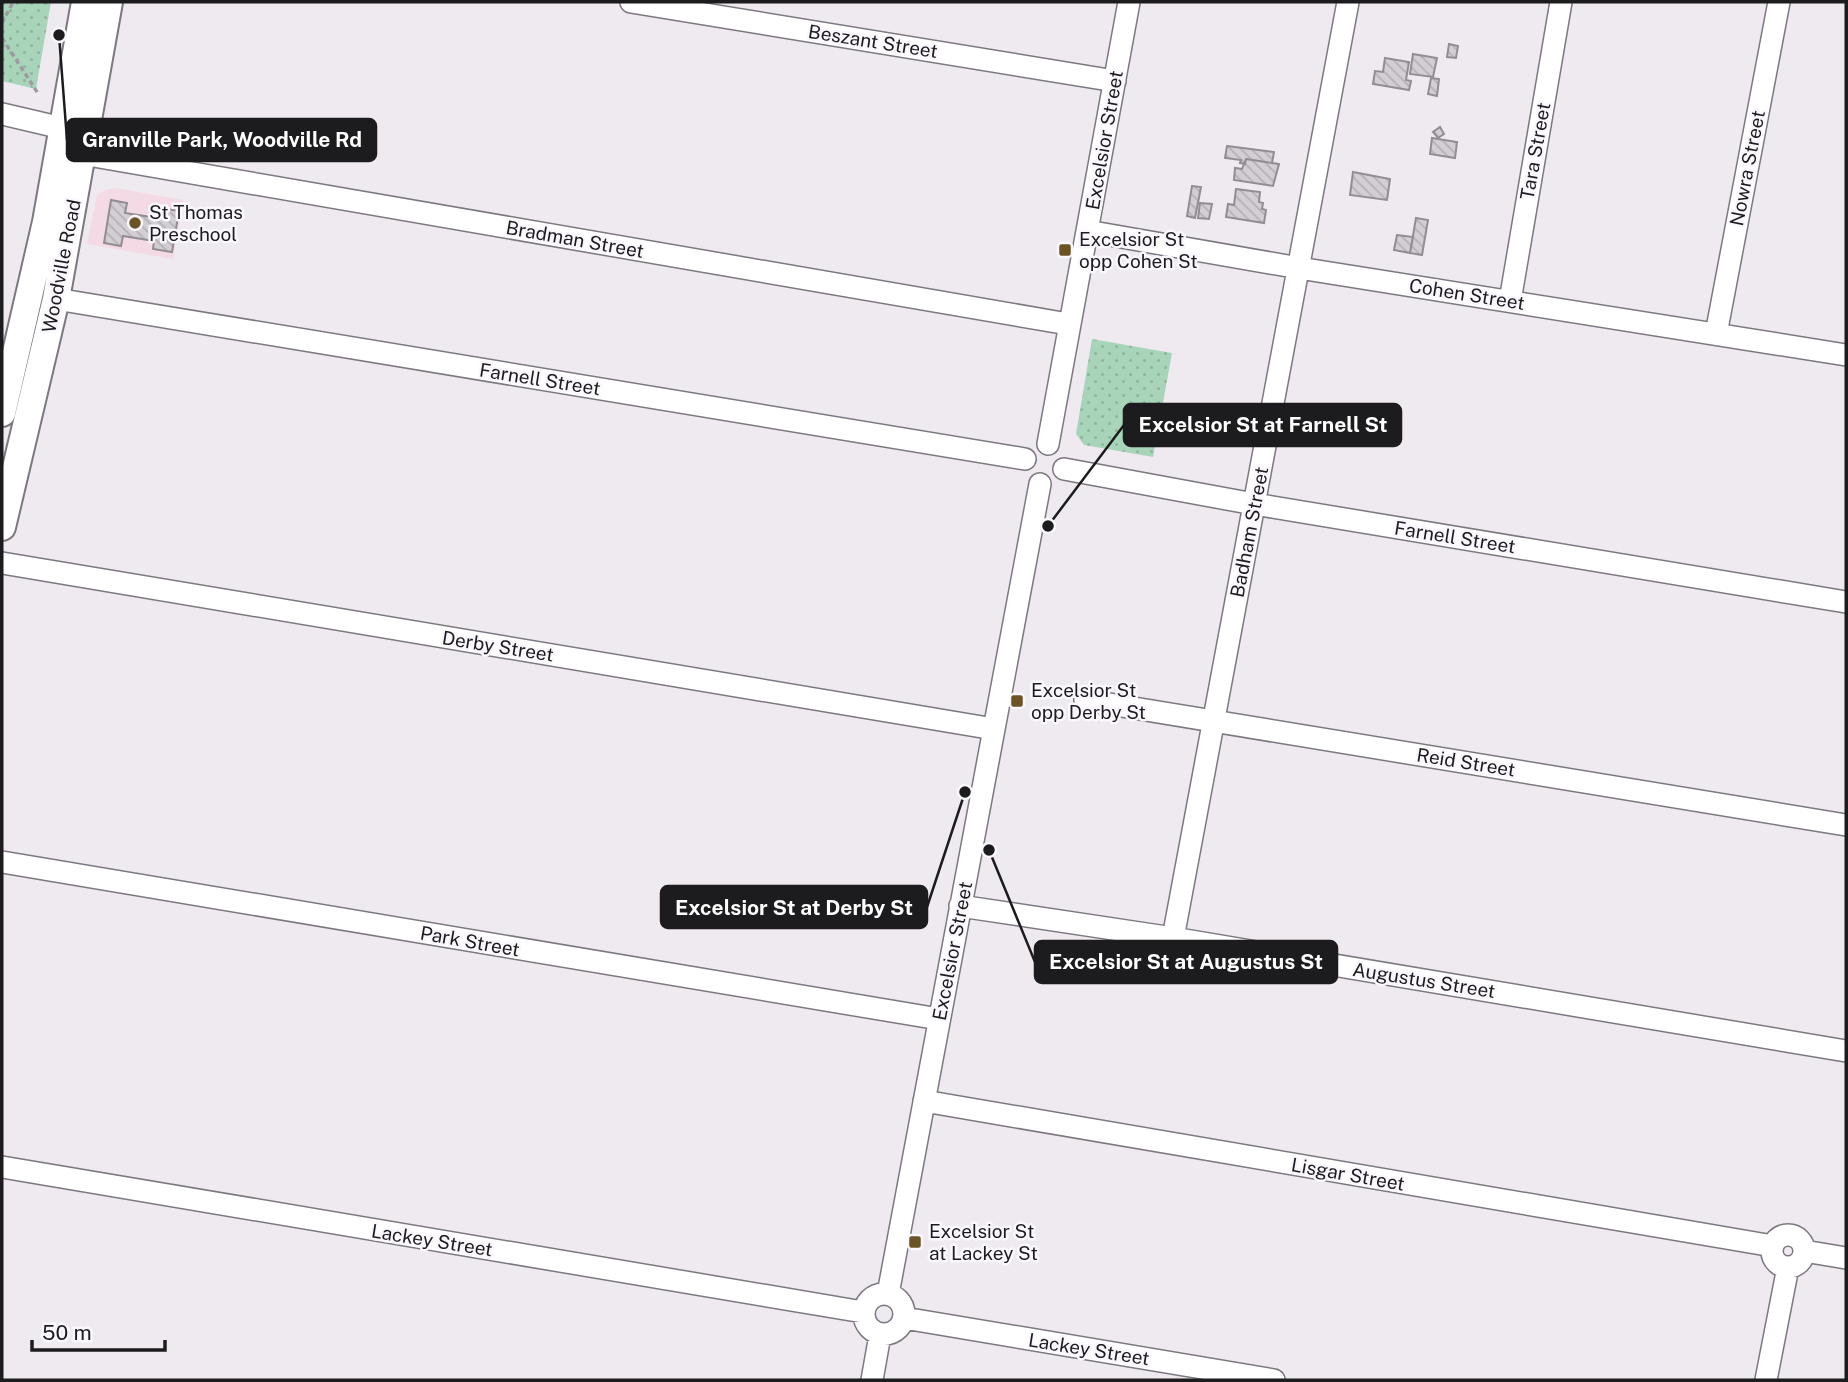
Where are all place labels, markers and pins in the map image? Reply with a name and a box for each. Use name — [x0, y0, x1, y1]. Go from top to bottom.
callout: Granville Park, Woodville Rd — [67, 119, 376, 161]
place label: St Thomas Preschool — [149, 201, 243, 245]
marker: St Thomas Preschool — [127, 215, 143, 231]
place label: Excelsior St opp Cohen St — [1079, 228, 1198, 272]
marker: Excelsior St opp Cohen St — [1057, 242, 1073, 258]
callout: Excelsior St at Farnell St — [1124, 404, 1401, 446]
place label: Excelsior St opp Derby St — [1031, 679, 1146, 723]
marker: Excelsior St opp Derby St — [1009, 693, 1025, 709]
callout: Excelsior St at Derby St — [661, 886, 927, 928]
callout: Excelsior St at Augustus St — [1035, 941, 1337, 983]
place label: Excelsior St at Lackey St — [929, 1220, 1038, 1264]
marker: Excelsior St at Lackey St — [907, 1234, 923, 1250]

